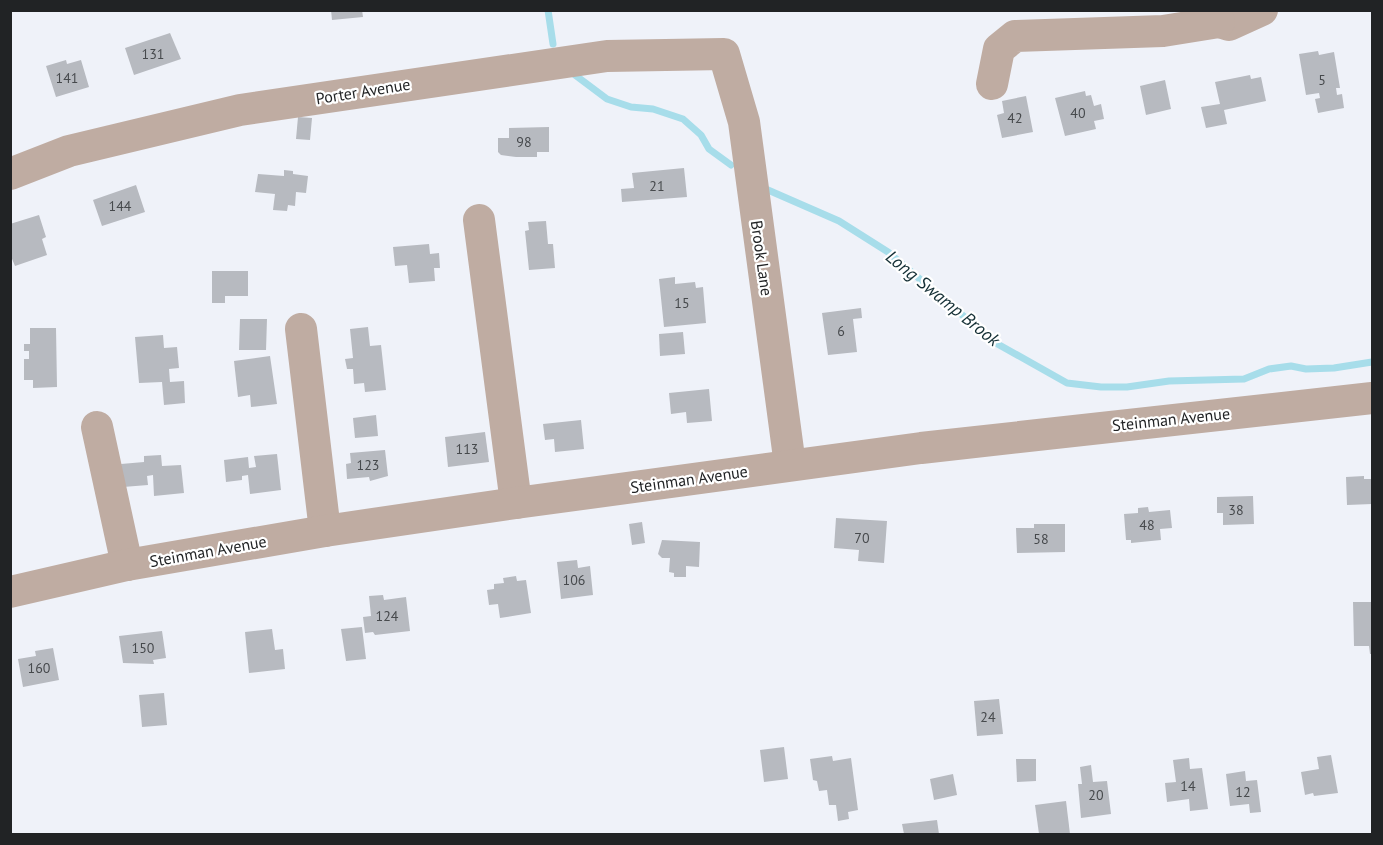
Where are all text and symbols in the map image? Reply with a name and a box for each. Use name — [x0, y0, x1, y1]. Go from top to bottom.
house number: 131 — [142, 45, 164, 63]
house number: 141 — [56, 69, 78, 87]
house number: 5 — [1318, 71, 1326, 89]
street label: Porter Avenue — [314, 74, 412, 108]
house number: 40 — [1070, 104, 1086, 122]
house number: 42 — [1007, 109, 1023, 127]
house number: 98 — [516, 133, 532, 151]
house number: 21 — [649, 177, 665, 195]
house number: 144 — [109, 197, 132, 215]
street label: Brook Lane — [747, 219, 777, 297]
water label: Long Swamp Brook — [881, 245, 1005, 352]
house number: 15 — [674, 294, 690, 312]
house number: 6 — [837, 322, 845, 340]
street label: Steinman Avenue — [1111, 403, 1231, 435]
house number: 113 — [456, 440, 478, 458]
house number: 123 — [357, 456, 379, 474]
street label: Steinman Avenue — [629, 461, 749, 497]
house number: 38 — [1228, 501, 1244, 519]
house number: 48 — [1139, 516, 1155, 534]
house number: 70 — [854, 529, 870, 547]
house number: 58 — [1033, 530, 1049, 548]
street label: Steinman Avenue — [148, 531, 268, 571]
house number: 106 — [563, 571, 585, 589]
house number: 124 — [376, 607, 399, 625]
house number: 150 — [132, 639, 155, 657]
house number: 160 — [28, 659, 51, 677]
house number: 24 — [980, 708, 996, 726]
house number: 14 — [1180, 777, 1196, 795]
house number: 12 — [1235, 783, 1251, 801]
house number: 20 — [1088, 786, 1104, 804]

